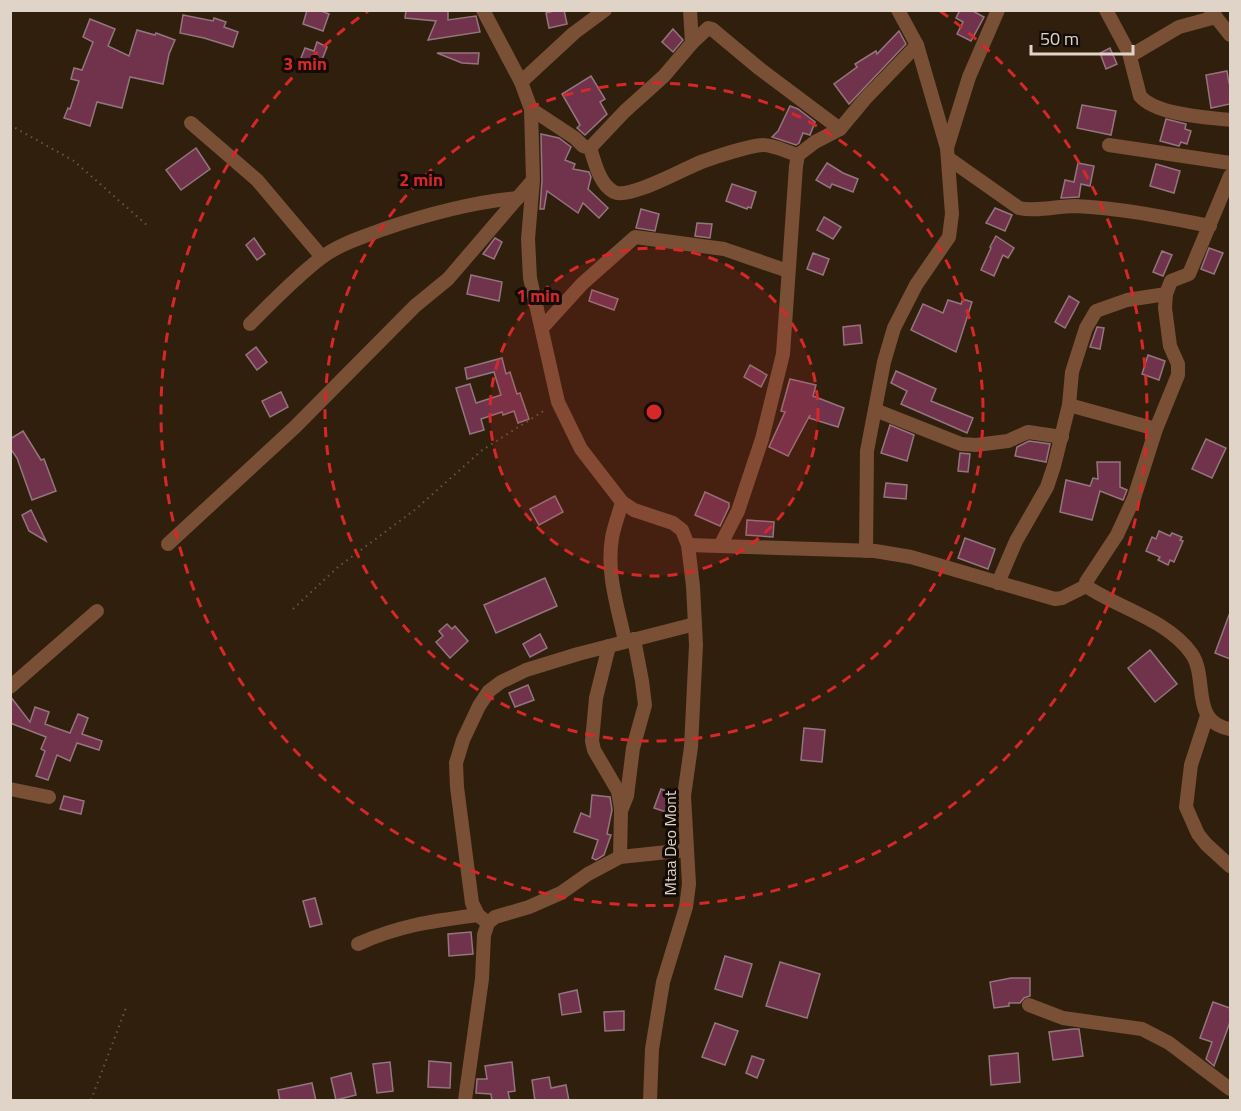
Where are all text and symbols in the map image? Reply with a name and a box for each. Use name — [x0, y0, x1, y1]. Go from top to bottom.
scale bar — [1031, 18, 1133, 56]
text: 50 m — [1040, 25, 1079, 52]
text: 3 min — [283, 50, 327, 77]
text: 2 min — [399, 166, 443, 193]
text: 1 min — [516, 282, 560, 309]
centre of rings — [644, 402, 664, 422]
street label: Mtaa Deo Mont — [658, 790, 682, 895]

